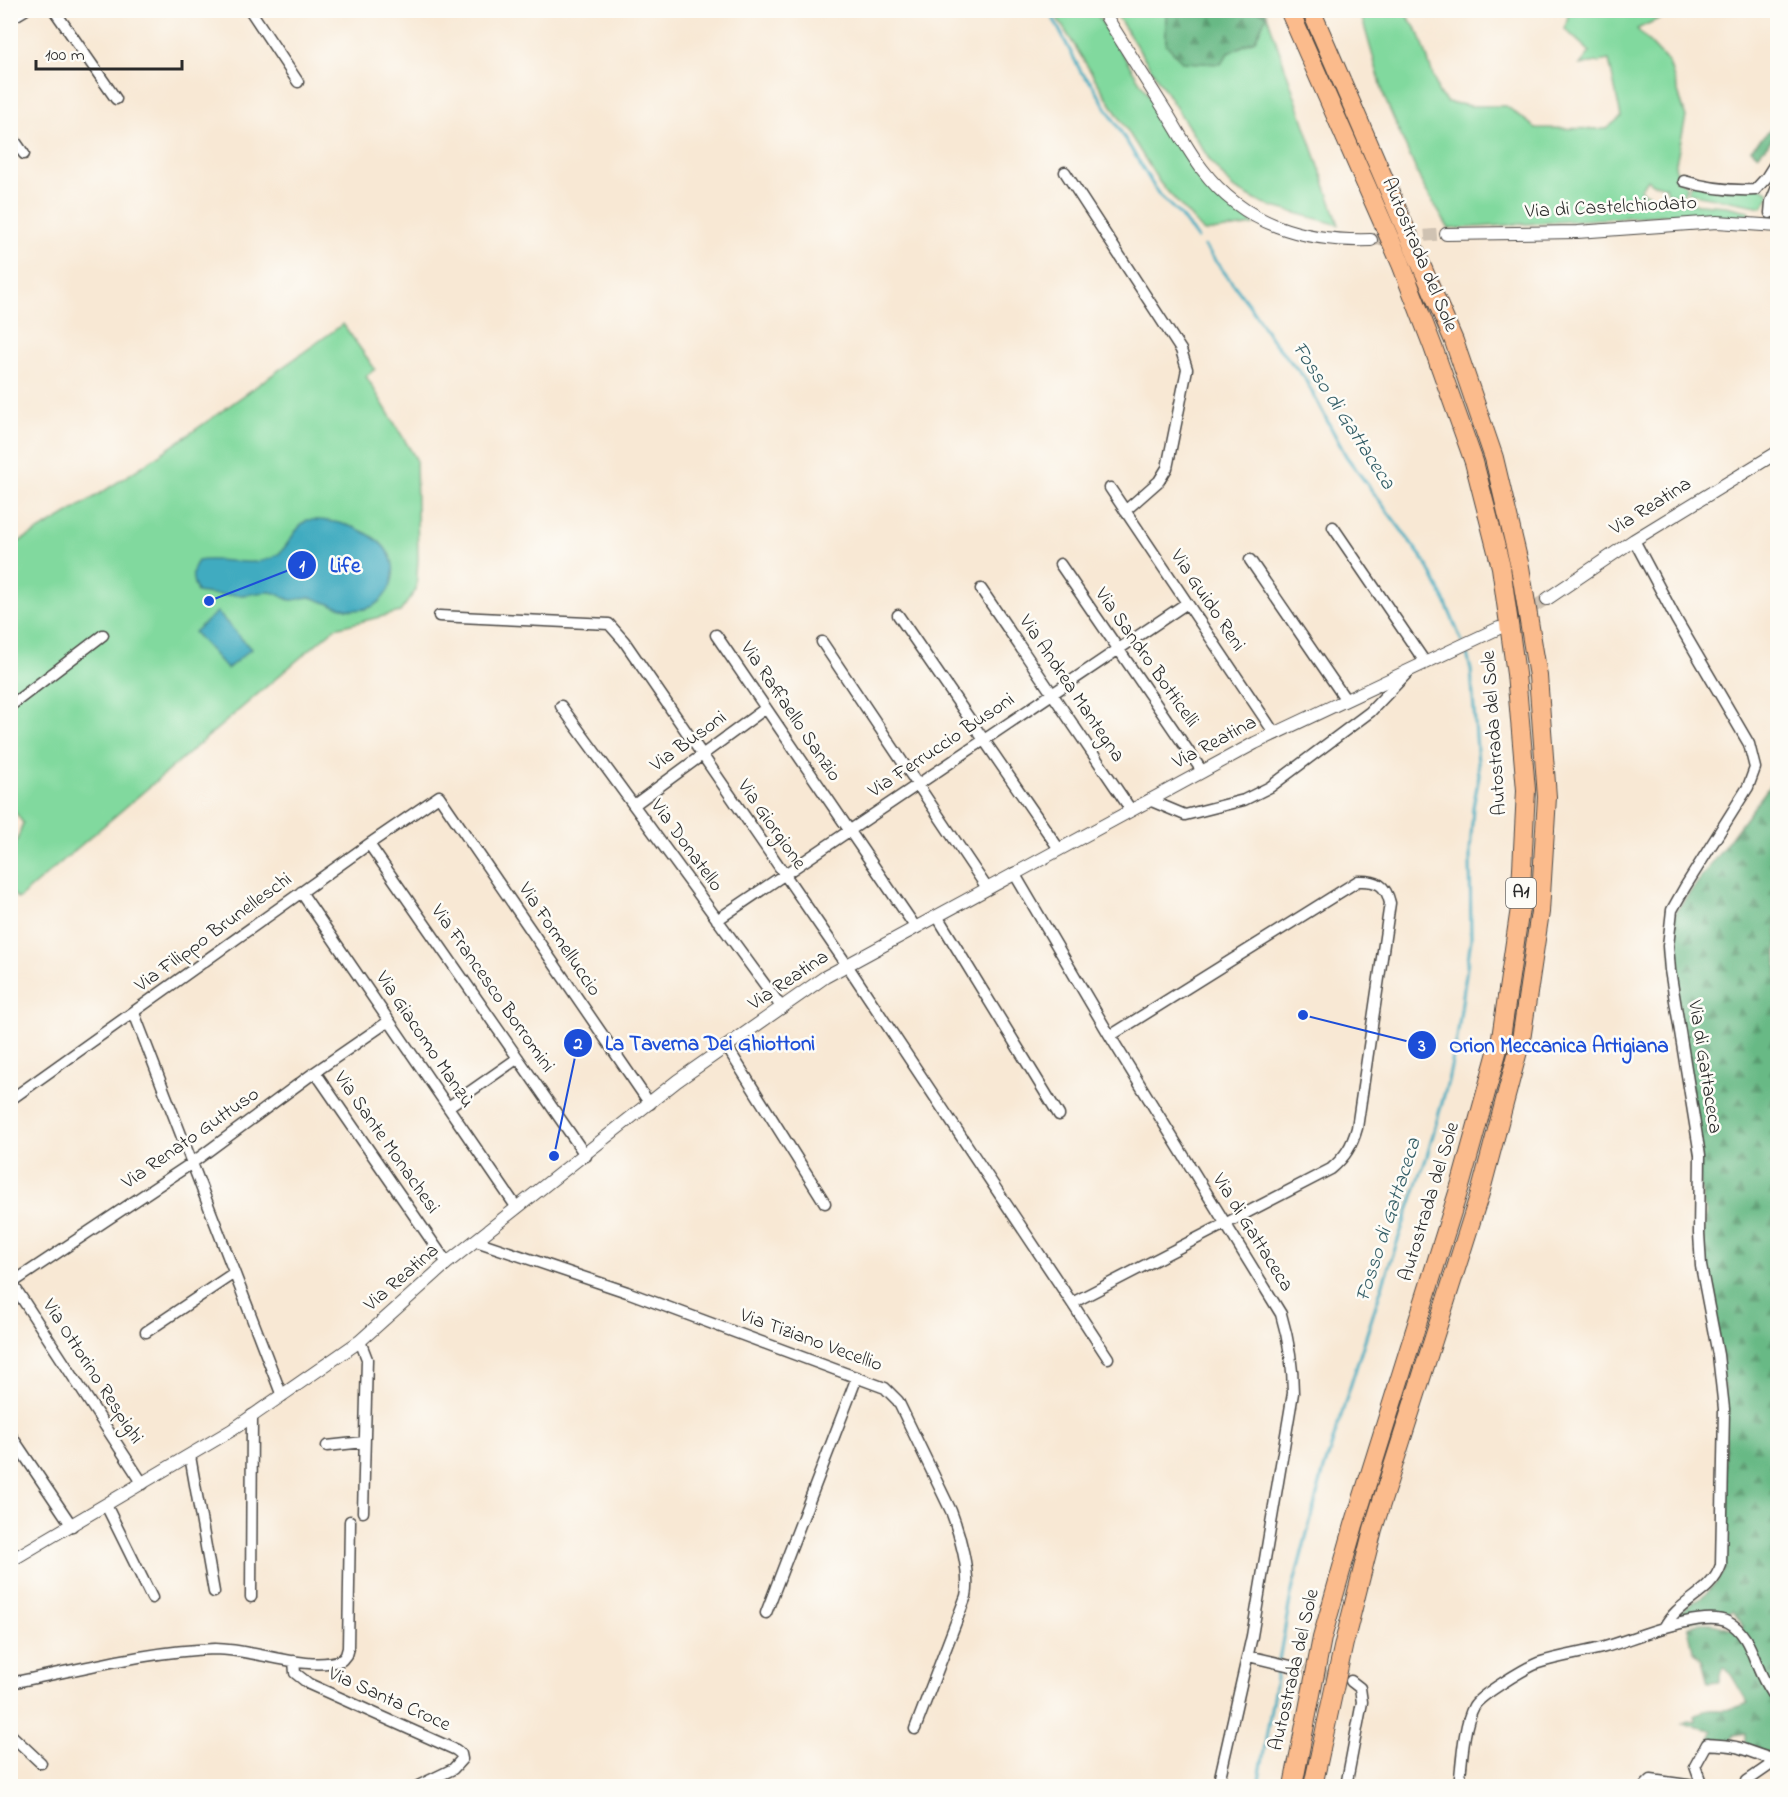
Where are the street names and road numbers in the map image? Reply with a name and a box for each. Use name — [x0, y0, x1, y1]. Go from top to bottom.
street label: Autostrada del Sole — [1373, 173, 1465, 337]
street label: Via di Castelchiodato — [1523, 189, 1698, 227]
street label: Via Reatina — [1604, 470, 1698, 544]
street label: Via Guido Reni — [1162, 543, 1252, 658]
street label: Via Sandro Botticelli — [1086, 581, 1205, 734]
street label: Via Andrea Mantegna — [1009, 609, 1131, 769]
street label: Via Raffaello Sanzio — [732, 635, 848, 788]
street label: Autostrada del Sole — [1475, 650, 1515, 816]
street label: Via Ferruccio Busoni — [862, 686, 1021, 806]
street label: Via Busoni — [644, 704, 733, 780]
street label: Via Reatina — [1167, 709, 1262, 778]
street label: Via Giorgione — [728, 773, 813, 877]
street label: Via Donatello — [642, 793, 730, 898]
street label: Via Filippo Brunelleschi — [129, 866, 299, 1001]
street label: Via Formelluccio — [510, 876, 608, 1003]
road number: A1 — [1506, 878, 1536, 908]
street label: Via Francesco Borromini — [422, 898, 561, 1079]
street label: Via Reatina — [742, 943, 835, 1019]
street label: Via Giacomo Manzù — [367, 965, 481, 1114]
street label: Via di Gattaceca — [1679, 997, 1729, 1136]
street label: Via Sante Monachesi — [325, 1065, 446, 1220]
street label: Via Renato Guttuso — [116, 1081, 266, 1198]
street label: Autostrada del Sole — [1392, 1119, 1468, 1285]
street label: Via di Gattaceca — [1203, 1167, 1300, 1298]
street label: Via Reatina — [357, 1237, 446, 1320]
street label: Via Ottorino Respighi — [33, 1293, 150, 1451]
street label: Via Tiziano Vecellio — [735, 1301, 886, 1380]
street label: Autostrada del Sole — [1262, 1586, 1328, 1754]
street label: Via Santa Croce — [322, 1660, 455, 1740]

